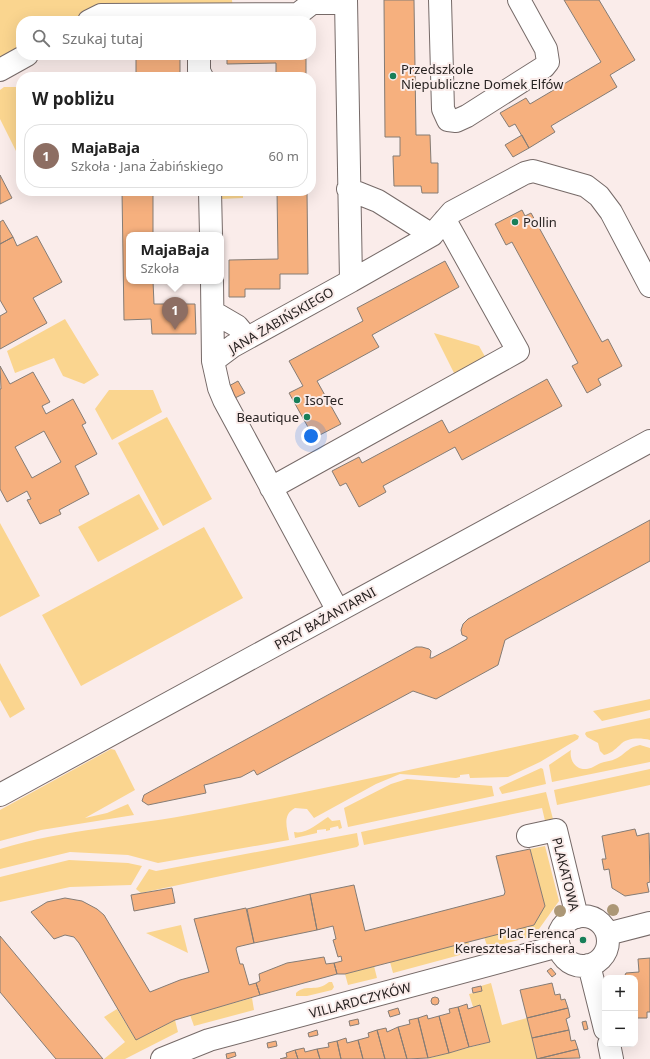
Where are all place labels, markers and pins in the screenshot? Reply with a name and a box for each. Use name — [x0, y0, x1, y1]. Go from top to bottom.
place label: Przedszkole Niepubliczne Domek Elfów — [401, 60, 564, 93]
marker: Przedszkole Niepubliczne Domek Elfów — [388, 71, 398, 81]
place label: Pollin — [523, 213, 557, 231]
marker: Pollin — [510, 217, 520, 227]
pin: 1 — [162, 297, 188, 330]
place label: IsoTec — [305, 391, 343, 409]
marker: IsoTec — [292, 395, 302, 405]
place label: Beautique — [236, 408, 299, 426]
marker: Beautique — [302, 412, 312, 422]
place label: Plac Ferenca Keresztesa-Fischera — [455, 924, 575, 957]
marker: Plac Ferenca Keresztesa-Fischera — [578, 935, 588, 945]

